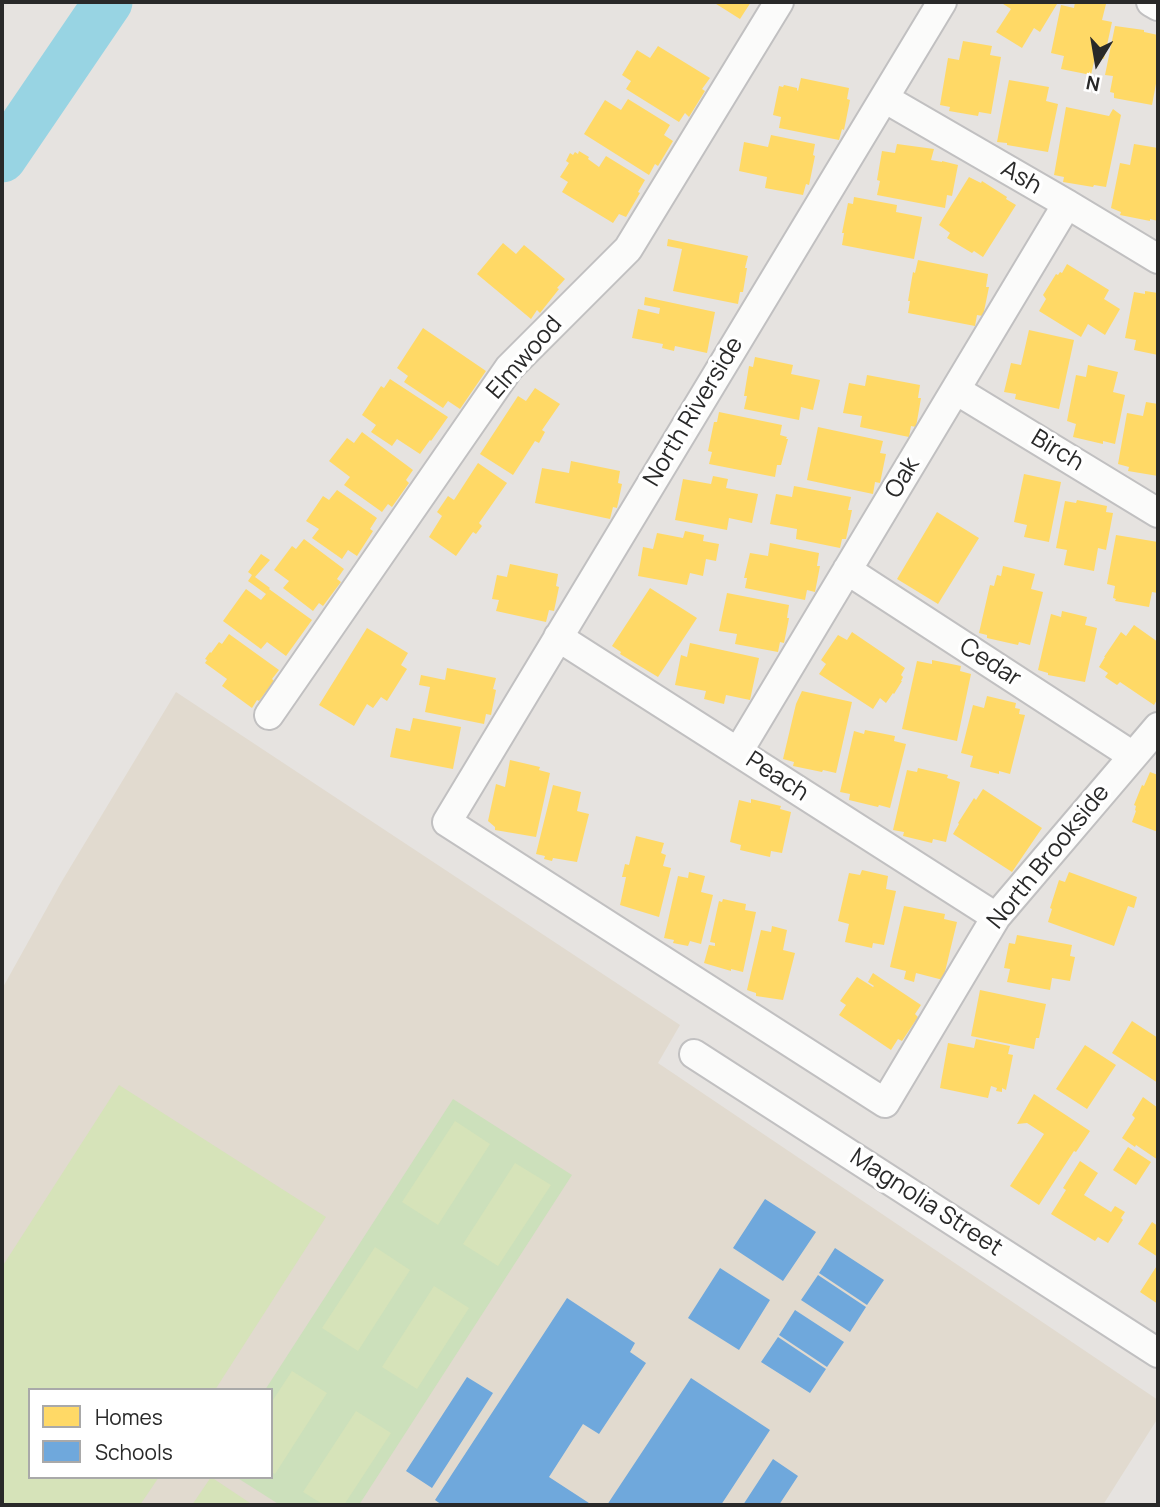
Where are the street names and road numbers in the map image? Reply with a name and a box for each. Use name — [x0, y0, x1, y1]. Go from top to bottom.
street label: Ash — [996, 155, 1046, 201]
street label: Elmwood — [481, 311, 569, 405]
street label: North Riverside — [638, 332, 750, 492]
street label: Birch — [1025, 424, 1089, 478]
street label: Oak — [880, 452, 926, 504]
street label: Cedar — [954, 633, 1026, 693]
street label: Peach — [740, 746, 814, 808]
street label: North Brookside — [982, 779, 1116, 935]
street label: Magnolia Street — [844, 1143, 1008, 1263]

